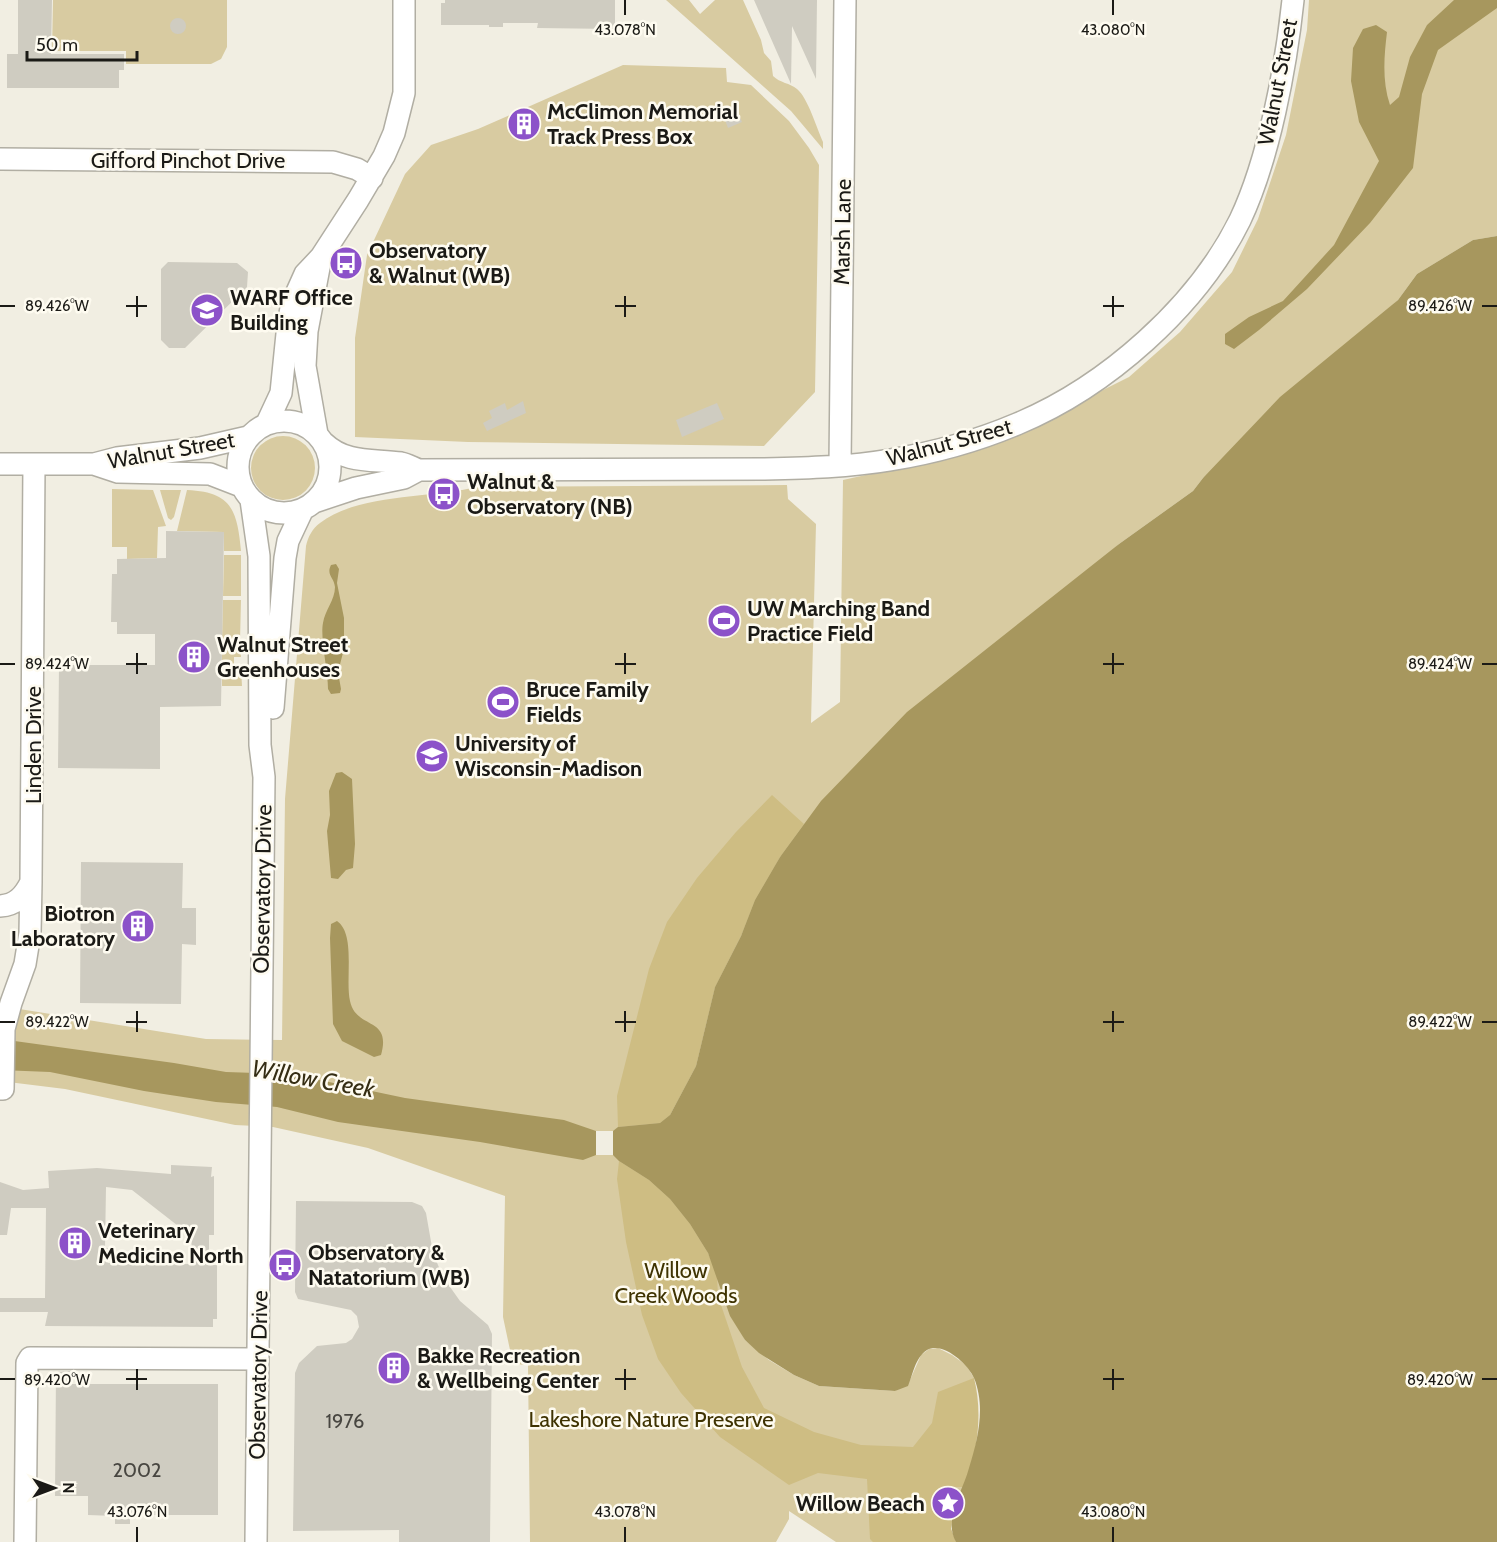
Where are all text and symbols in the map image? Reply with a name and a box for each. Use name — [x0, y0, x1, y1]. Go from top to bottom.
street label: Walnut Street — [1252, 16, 1303, 148]
text: 43.078°N — [594, 21, 656, 39]
text: 43.080°N — [1081, 21, 1145, 39]
scale bar — [27, 24, 136, 62]
text: 50 m — [36, 34, 78, 56]
place label: McClimon Memorial Track Press Box — [547, 98, 739, 150]
building icon: McClimon Memorial Track Press Box — [506, 106, 542, 142]
street label: Gifford Pinchot Drive — [91, 147, 285, 174]
street label: Marsh Lane — [828, 179, 857, 285]
place label: Observatory & Walnut (WB) — [369, 237, 511, 289]
bus stop icon: Observatory & Walnut (WB) — [328, 245, 364, 281]
place label: WARF Office Building — [230, 284, 353, 336]
school or university icon: WARF Office Building — [189, 292, 225, 328]
text: 89.426°W — [25, 297, 90, 315]
text: 89.426°W — [1408, 297, 1473, 315]
street label: Walnut Street — [884, 413, 1015, 472]
street label: Walnut Street — [106, 426, 237, 475]
place label: Walnut & Observatory (NB) — [467, 468, 633, 520]
bus stop icon: Walnut & Observatory (NB) — [426, 476, 462, 512]
place label: UW Marching Band Practice Field — [747, 595, 930, 647]
sports icon: UW Marching Band Practice Field — [706, 603, 742, 639]
place label: Walnut Street Greenhouses — [217, 631, 349, 683]
building icon: Walnut Street Greenhouses — [176, 639, 212, 675]
text: 89.424°W — [25, 655, 90, 673]
text: 89.424°W — [1408, 655, 1473, 673]
place label: Bruce Family Fields — [526, 676, 649, 728]
sports icon: Bruce Family Fields — [485, 684, 521, 720]
street label: Linden Drive — [20, 686, 47, 804]
place label: University of Wisconsin-Madison — [455, 730, 642, 782]
school or university icon: University of Wisconsin-Madison — [414, 738, 450, 774]
street label: Observatory Drive — [248, 804, 277, 974]
place label: Biotron Laboratory — [11, 900, 115, 952]
building icon: Biotron Laboratory — [120, 908, 156, 944]
text: 89.422°W — [25, 1013, 89, 1031]
text: 89.422°W — [1408, 1013, 1472, 1031]
water label: Willow Creek — [249, 1053, 377, 1104]
place label: Veterinary Medicine North — [98, 1217, 244, 1269]
building icon: Veterinary Medicine North — [57, 1225, 93, 1261]
place label: Observatory & Natatorium (WB) — [308, 1239, 470, 1291]
bus stop icon: Observatory & Natatorium (WB) — [267, 1247, 303, 1283]
park label: Willow Creek Woods — [615, 1257, 737, 1309]
street label: Observatory Drive — [244, 1290, 273, 1460]
place label: Bakke Recreation & Wellbeing Center — [417, 1342, 600, 1394]
building icon: Bakke Recreation & Wellbeing Center — [376, 1350, 412, 1386]
text: 89.420°W — [24, 1371, 91, 1389]
text: 89.420°W — [1407, 1371, 1474, 1389]
park label: Lakeshore Nature Preserve — [528, 1406, 774, 1433]
house number: 1976 — [326, 1409, 364, 1433]
north arrow — [24, 1458, 84, 1518]
house number: 2002 — [113, 1458, 161, 1482]
text: N — [59, 1482, 78, 1494]
place icon: Willow Beach — [930, 1485, 966, 1521]
place label: Willow Beach — [796, 1490, 925, 1517]
text: 43.076°N — [107, 1503, 167, 1521]
text: 43.078°N — [594, 1503, 656, 1521]
text: 43.080°N — [1081, 1503, 1145, 1521]

